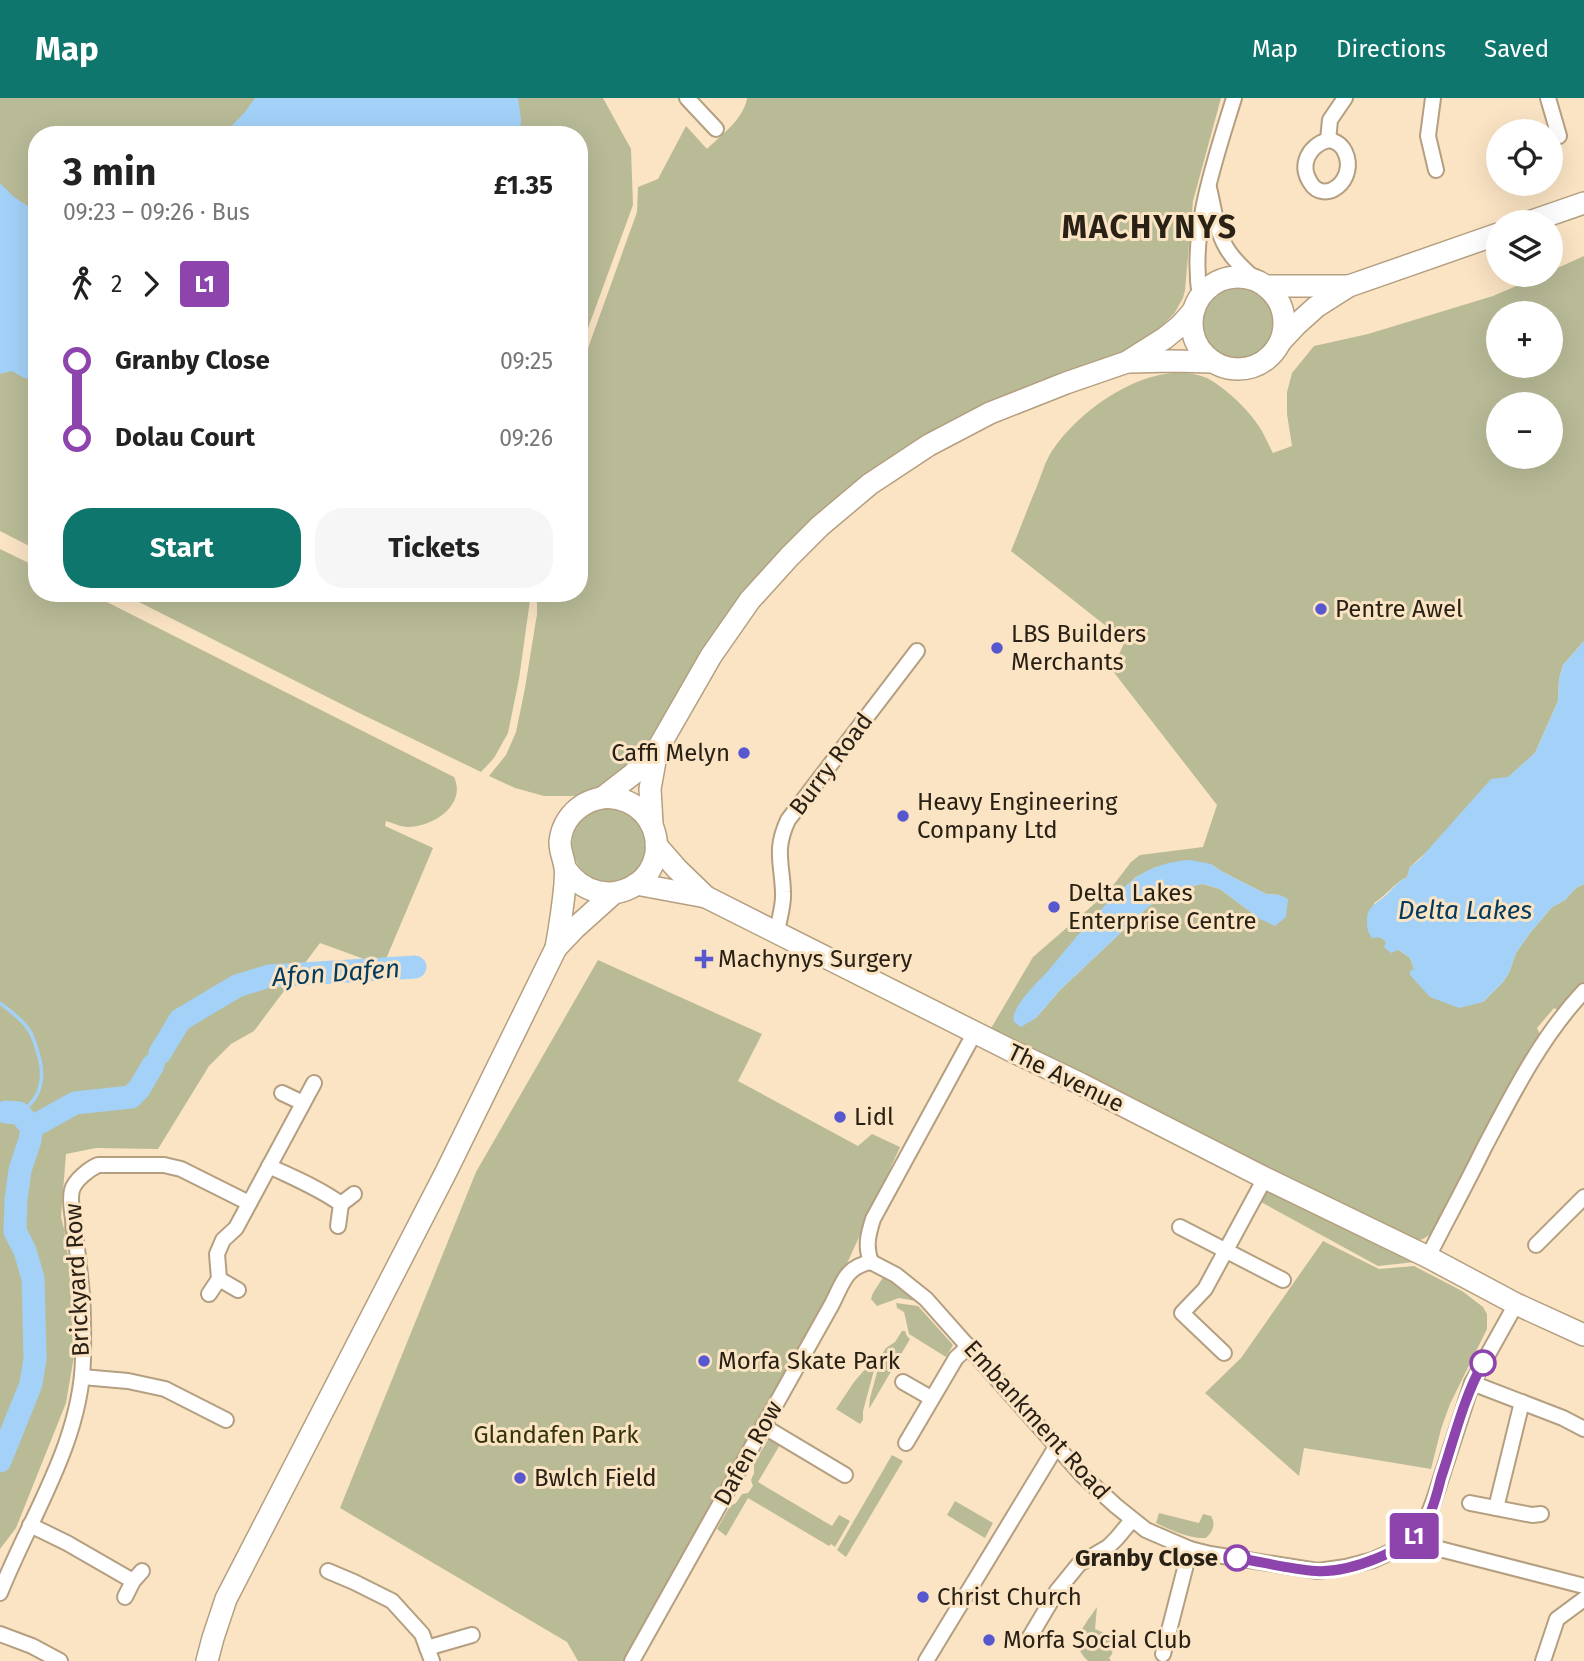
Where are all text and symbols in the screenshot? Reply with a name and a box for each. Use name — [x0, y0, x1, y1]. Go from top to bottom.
text: Map — [35, 29, 99, 69]
text: Map — [1252, 35, 1298, 63]
text: Directions — [1336, 35, 1446, 63]
text: Saved — [1484, 35, 1549, 63]
map controls — [1486, 119, 1563, 469]
button: locate — [1486, 119, 1563, 196]
text: 3 min — [63, 149, 157, 195]
text: £1.35 — [494, 170, 553, 201]
text: 09:23 – 09:26 · Bus — [63, 198, 250, 226]
district label: MACHYNYS — [1062, 208, 1238, 246]
button: layers — [1486, 210, 1563, 287]
icon: walk — [63, 265, 101, 303]
icon: forward — [132, 265, 170, 303]
text: 2 — [111, 270, 122, 298]
text: L1 — [194, 270, 215, 298]
button: + — [1486, 301, 1563, 378]
text: Granby Close — [115, 345, 270, 376]
text: 09:25 — [500, 347, 553, 375]
button: − — [1486, 392, 1563, 469]
text: Dolau Court — [115, 422, 255, 453]
text: 09:26 — [499, 424, 553, 452]
button: Start — [63, 508, 301, 588]
button: Tickets — [315, 508, 553, 588]
place label: Pentre Awel — [1335, 595, 1463, 623]
marker: Pentre Awel — [1313, 601, 1329, 617]
place label: LBS Builders Merchants — [1011, 620, 1146, 676]
marker: LBS Builders Merchants — [989, 640, 1005, 656]
street label: Burry Road — [784, 707, 878, 821]
place label: Caffi Melyn — [611, 739, 730, 767]
marker: Caffi Melyn — [736, 745, 752, 761]
place label: Heavy Engineering Company Ltd — [917, 788, 1118, 844]
marker: Heavy Engineering Company Ltd — [895, 808, 911, 824]
place label: Delta Lakes Enterprise Centre — [1068, 879, 1257, 935]
water label: Delta Lakes — [1398, 895, 1532, 926]
marker: Delta Lakes Enterprise Centre — [1046, 899, 1062, 915]
place label: Machynys Surgery — [718, 945, 912, 973]
marker: Machynys Surgery — [696, 951, 712, 967]
water label: Afon Dafen — [270, 953, 401, 993]
street label: The Avenue — [1003, 1038, 1129, 1118]
place label: Lidl — [854, 1103, 894, 1131]
marker: Lidl — [832, 1109, 848, 1125]
street label: Brickyard Row — [59, 1203, 95, 1357]
street label: Embankment Road — [958, 1335, 1116, 1505]
place label: Morfa Skate Park — [718, 1347, 901, 1375]
unlabelled marker — [1470, 1350, 1496, 1376]
marker: Morfa Skate Park — [696, 1353, 712, 1369]
street label: Dafen Row — [708, 1396, 788, 1510]
park label: Glandafen Park — [473, 1421, 639, 1449]
place label: Bwlch Field — [534, 1464, 657, 1492]
marker: Bwlch Field — [512, 1470, 528, 1486]
line badge: L1 — [1382, 1513, 1446, 1559]
text: L1 — [1404, 1522, 1424, 1550]
place label: Granby Close — [1075, 1544, 1218, 1572]
marker: Granby Close — [1224, 1545, 1250, 1571]
place label: Christ Church — [937, 1583, 1082, 1611]
marker: Christ Church — [915, 1589, 931, 1605]
place label: Morfa Social Club — [1003, 1626, 1192, 1654]
marker: Morfa Social Club — [981, 1632, 997, 1648]

